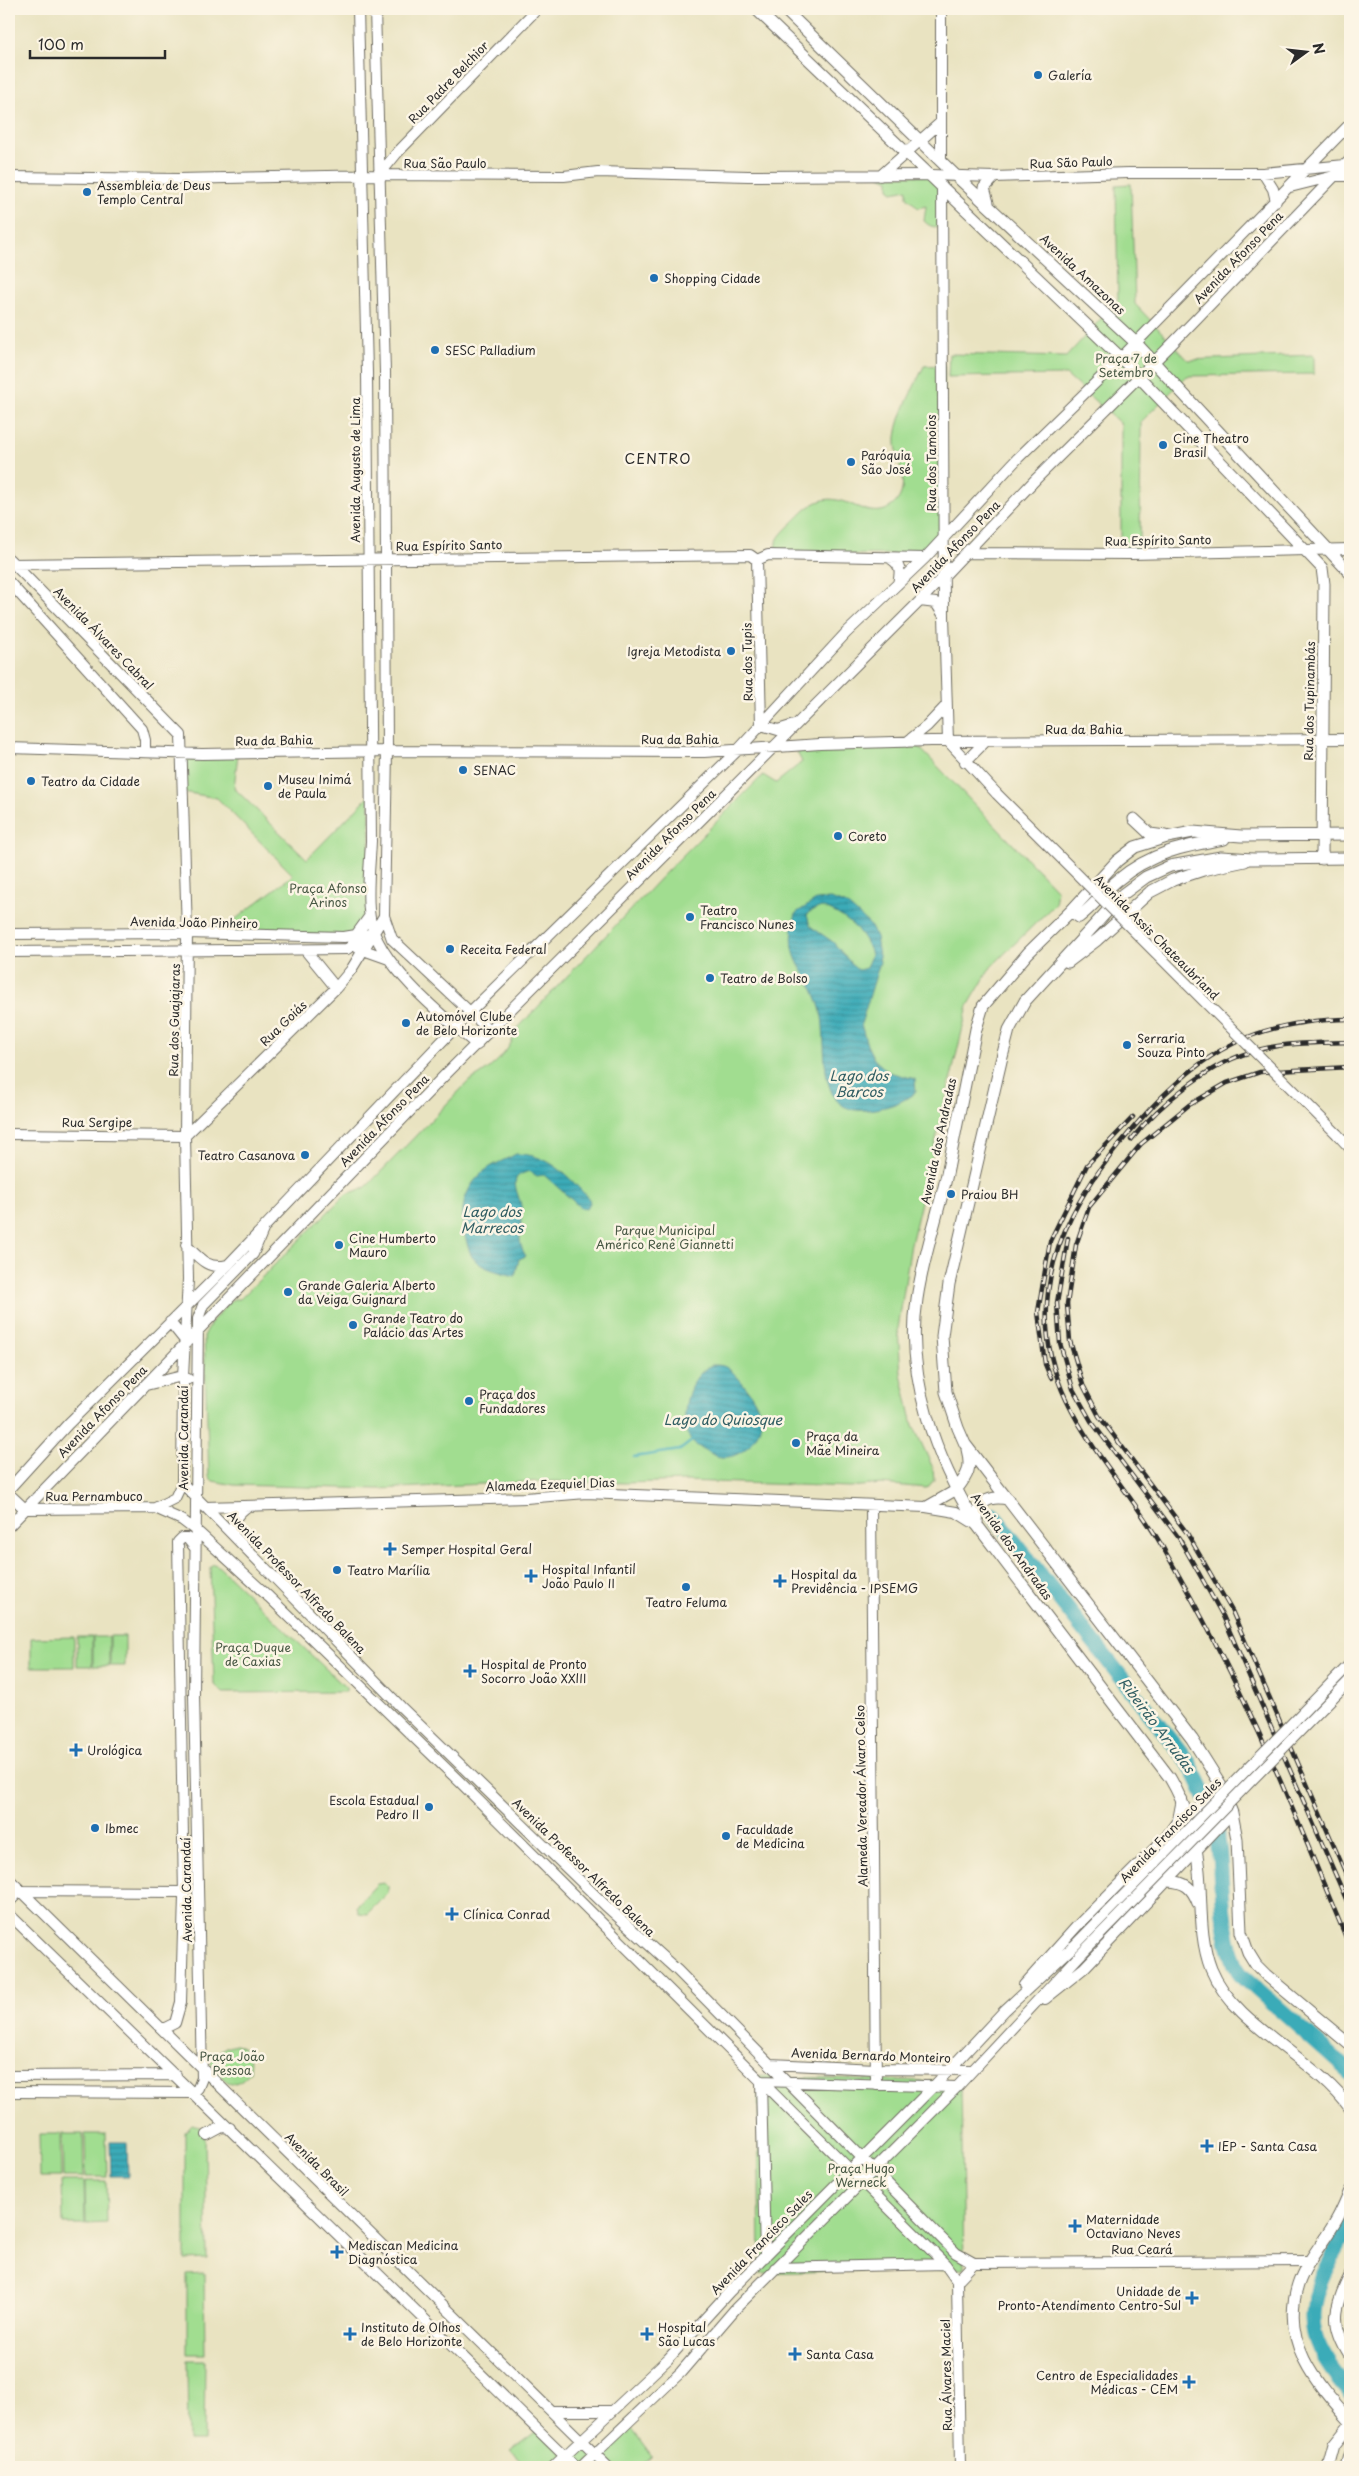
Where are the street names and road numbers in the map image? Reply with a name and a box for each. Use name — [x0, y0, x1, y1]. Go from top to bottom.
street label: Rua Padre Belchior — [404, 36, 493, 127]
street label: Rua São Paulo — [1029, 152, 1113, 172]
street label: Rua São Paulo — [404, 154, 487, 172]
street label: Avenida Afonso Pena — [1189, 206, 1287, 307]
street label: Avenida Amazonas — [1036, 230, 1130, 319]
street label: Avenida Augusto de Lima — [346, 397, 364, 543]
street label: Rua dos Tamoios — [922, 414, 940, 511]
street label: Avenida Afonso Pena — [906, 495, 1004, 596]
street label: Rua Espírito Santo — [1105, 530, 1212, 550]
street label: Rua Espírito Santo — [396, 535, 503, 555]
street label: Avenida Álvares Cabral — [50, 583, 158, 693]
street label: Rua dos Tupis — [737, 622, 757, 702]
street label: Rua dos Tupinambás — [1299, 641, 1319, 761]
street label: Rua da Bahia — [1045, 720, 1123, 738]
street label: Rua da Bahia — [235, 730, 314, 750]
street label: Rua da Bahia — [641, 730, 719, 748]
street label: Avenida Afonso Pena — [620, 784, 720, 884]
street label: Avenida Assis Chateaubriand — [1090, 870, 1224, 1004]
street label: Avenida João Pinheiro — [130, 912, 258, 932]
street label: Rua dos Guajajaras — [164, 963, 184, 1077]
street label: Rua Goiás — [256, 996, 311, 1050]
street label: Avenida Afonso Pena — [335, 1069, 433, 1170]
street label: Avenida dos Andradas — [916, 1076, 960, 1206]
street label: Rua Sergipe — [62, 1113, 132, 1131]
street label: Avenida Afonso Pena — [53, 1360, 151, 1461]
street label: Avenida Carandaí — [174, 1385, 192, 1490]
street label: Alameda Ezequiel Dias — [485, 1473, 616, 1495]
street label: Rua Pernambuco — [45, 1487, 143, 1505]
street label: Avenida dos Andradas — [967, 1489, 1057, 1604]
street label: Avenida Professor Alfredo Balena — [224, 1507, 371, 1658]
street label: Alameda Vereador Álvaro Celso — [850, 1704, 872, 1887]
street label: Avenida Francisco Sales — [1115, 1773, 1225, 1886]
street label: Avenida Professor Alfredo Balena — [509, 1794, 660, 1941]
street label: Avenida Carandaí — [176, 1837, 196, 1943]
street label: Avenida Bernardo Monteiro — [791, 2043, 951, 2067]
street label: Avenida Brasil — [281, 2128, 353, 2200]
street label: Avenida Francisco Sales — [706, 2185, 816, 2298]
street label: Rua Ceará — [1111, 2240, 1173, 2258]
street label: Rua Álvares Maciel — [936, 2319, 956, 2431]

